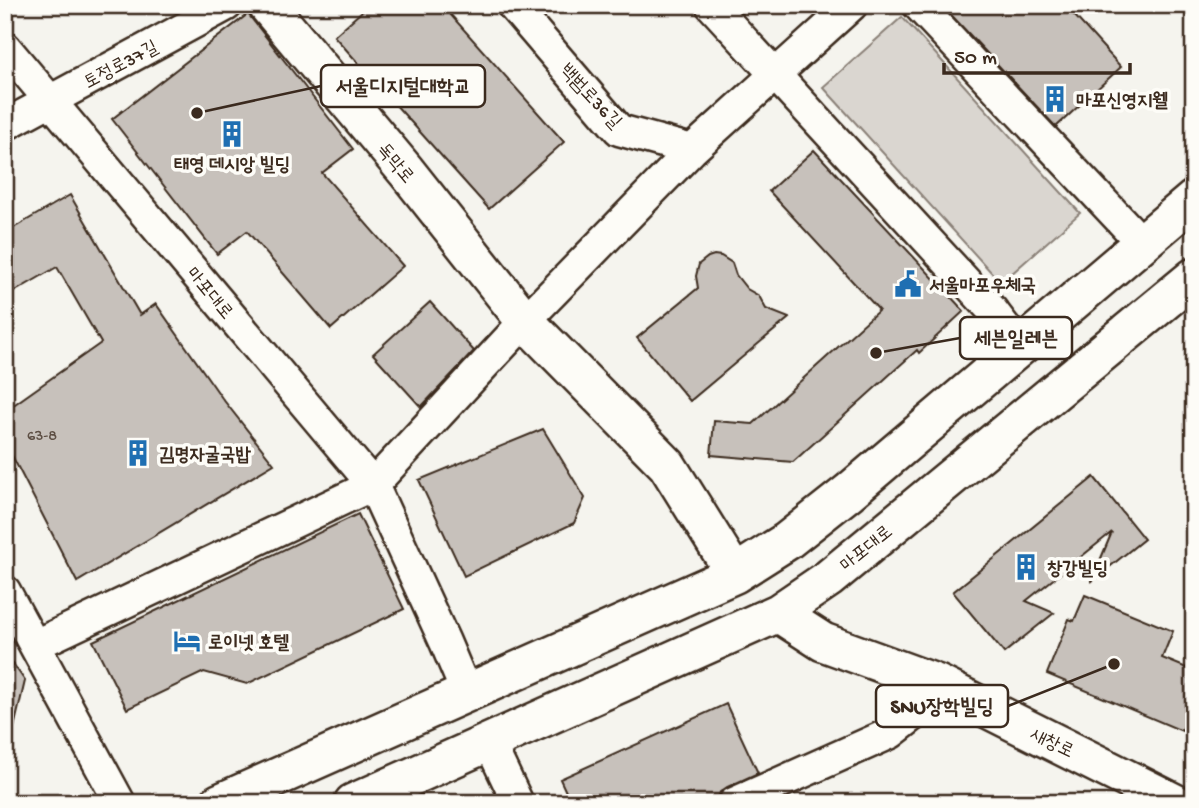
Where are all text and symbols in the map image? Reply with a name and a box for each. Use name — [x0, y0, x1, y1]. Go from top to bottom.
scale bar — [944, 32, 1129, 76]
street label: 토정로37길 — [81, 37, 163, 95]
text: 50 m — [954, 47, 997, 72]
street label: 백범로36길 — [554, 60, 625, 135]
callout: 서울디지털대학교 — [321, 65, 485, 107]
text: 서울디지털대학교 — [335, 76, 471, 102]
building icon: 마포신영지웰 — [1040, 84, 1070, 114]
place label: 마포신영지웰 — [1076, 91, 1168, 114]
building icon: 태영 데시앙 빌딩 — [217, 119, 247, 149]
street label: 독막로 — [371, 139, 418, 189]
place label: 태영 데시앙 빌딩 — [174, 155, 290, 178]
street label: 마포대로 — [180, 263, 237, 325]
public building icon: 서울마포우체국 — [893, 269, 923, 299]
place label: 서울마포우체국 — [929, 276, 1036, 299]
callout: 세븐일레븐 — [960, 317, 1072, 359]
text: 세븐일레븐 — [974, 329, 1058, 354]
house number: 63-8 — [27, 428, 57, 447]
building icon: 김명자굴국밥 — [123, 438, 153, 468]
place label: 김명자굴국밥 — [159, 445, 251, 468]
street label: 마포대로 — [836, 522, 898, 578]
building icon: 창강빌딩 — [1011, 552, 1041, 582]
place label: 창강빌딩 — [1047, 559, 1108, 582]
hotel icon: 로이넷 호텔 — [172, 626, 202, 656]
place label: 로이넷 호텔 — [208, 633, 290, 656]
callout: SNU장학빌딩 — [876, 685, 1008, 727]
text: SNU장학빌딩 — [890, 697, 994, 722]
street label: 새창로 — [1026, 724, 1077, 765]

